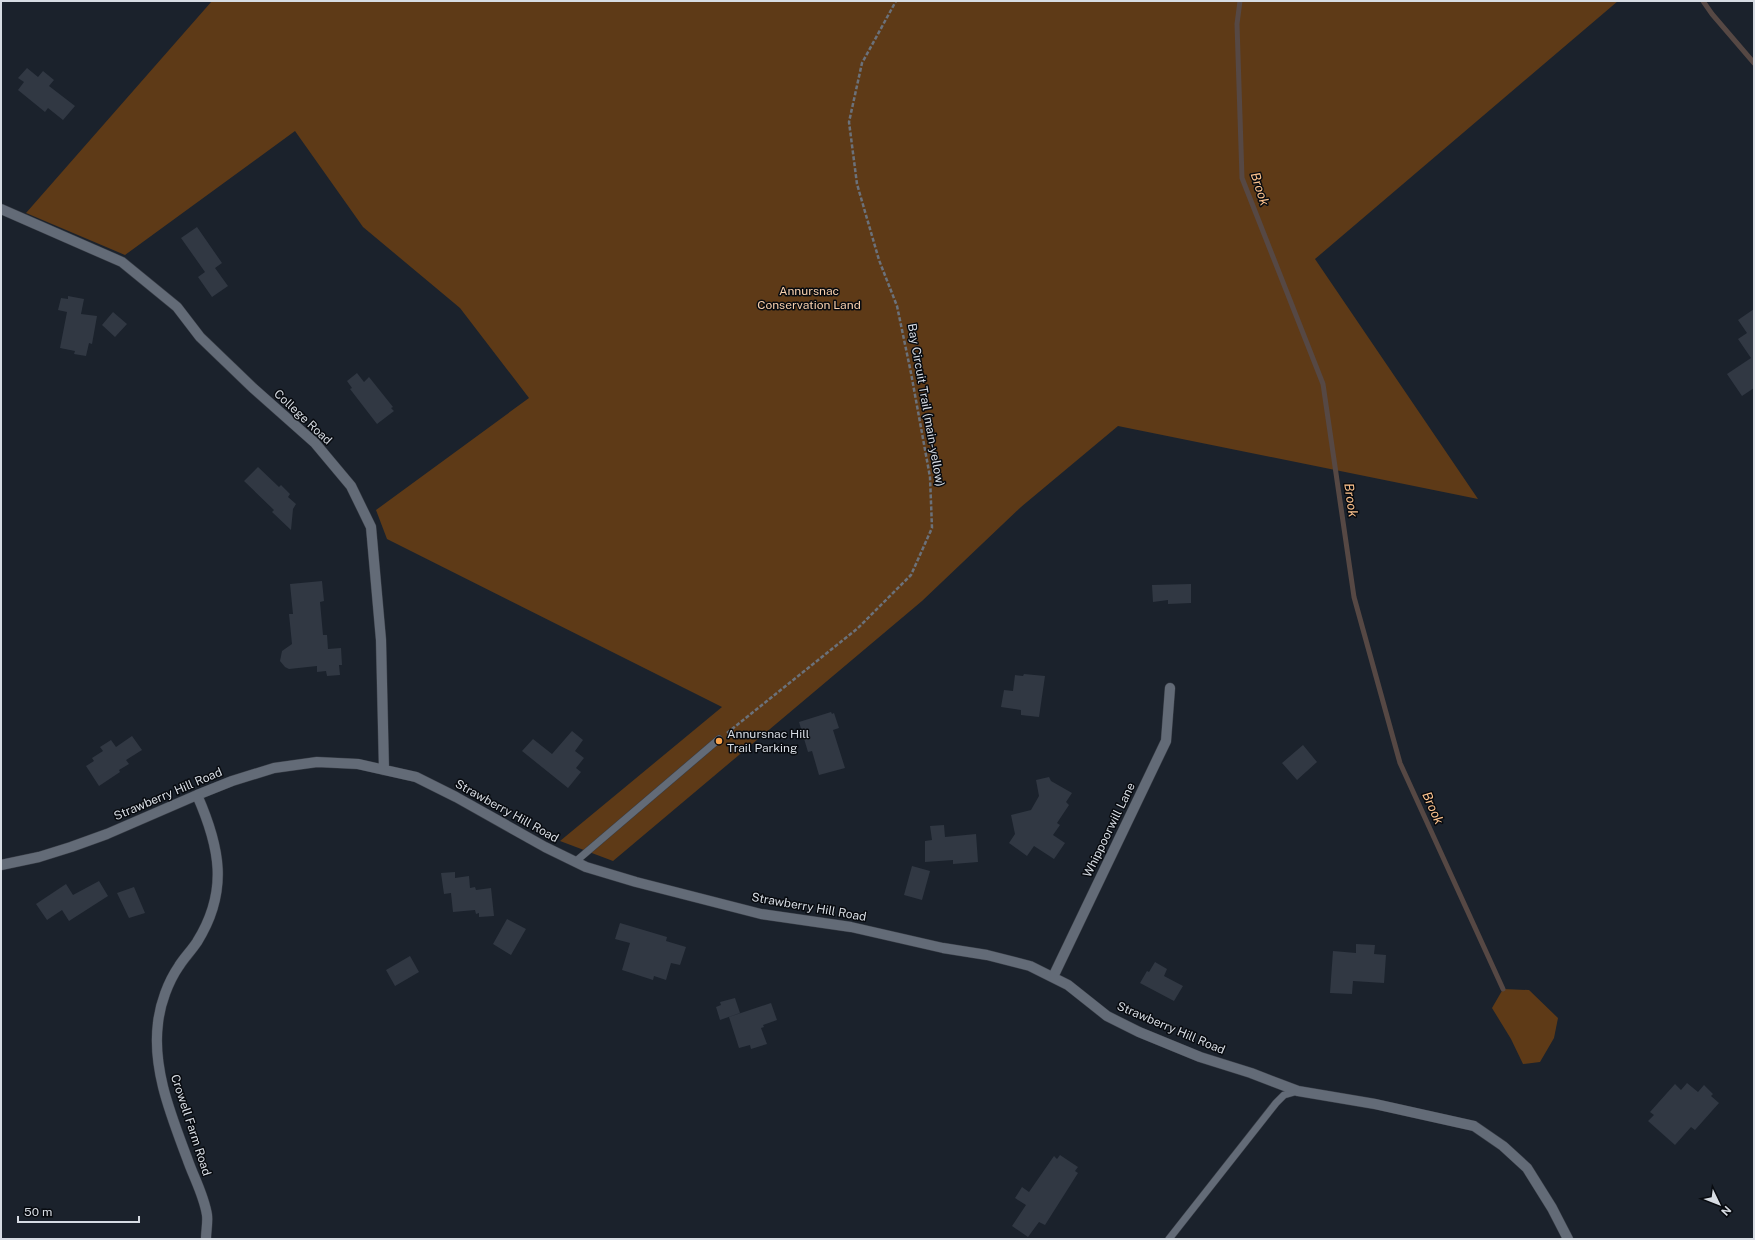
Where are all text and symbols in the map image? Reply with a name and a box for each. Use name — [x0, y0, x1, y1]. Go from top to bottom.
water label: Brook — [1248, 170, 1272, 208]
park label: Annursnac Conservation Land — [757, 284, 861, 312]
street label: Bay Circuit Trail (main-yellow) — [905, 322, 947, 488]
street label: College Road — [271, 387, 335, 447]
water label: Brook — [1341, 482, 1361, 518]
place label: Annursnac Hill Trail Parking — [727, 727, 810, 755]
marker: Annursnac Hill Trail Parking — [714, 736, 724, 746]
street label: Strawberry Hill Road — [112, 765, 224, 823]
street label: Strawberry Hill Road — [453, 777, 561, 845]
street label: Whippoorwill Lane — [1080, 780, 1138, 880]
water label: Brook — [1419, 789, 1447, 827]
street label: Strawberry Hill Road — [751, 890, 867, 924]
street label: Strawberry Hill Road — [1115, 999, 1227, 1057]
street label: Crowell Farm Road — [168, 1073, 214, 1177]
north arrow — [1699, 1184, 1739, 1224]
scale bar — [18, 1198, 139, 1224]
text: N — [1719, 1204, 1734, 1218]
text: 50 m — [24, 1205, 52, 1219]

